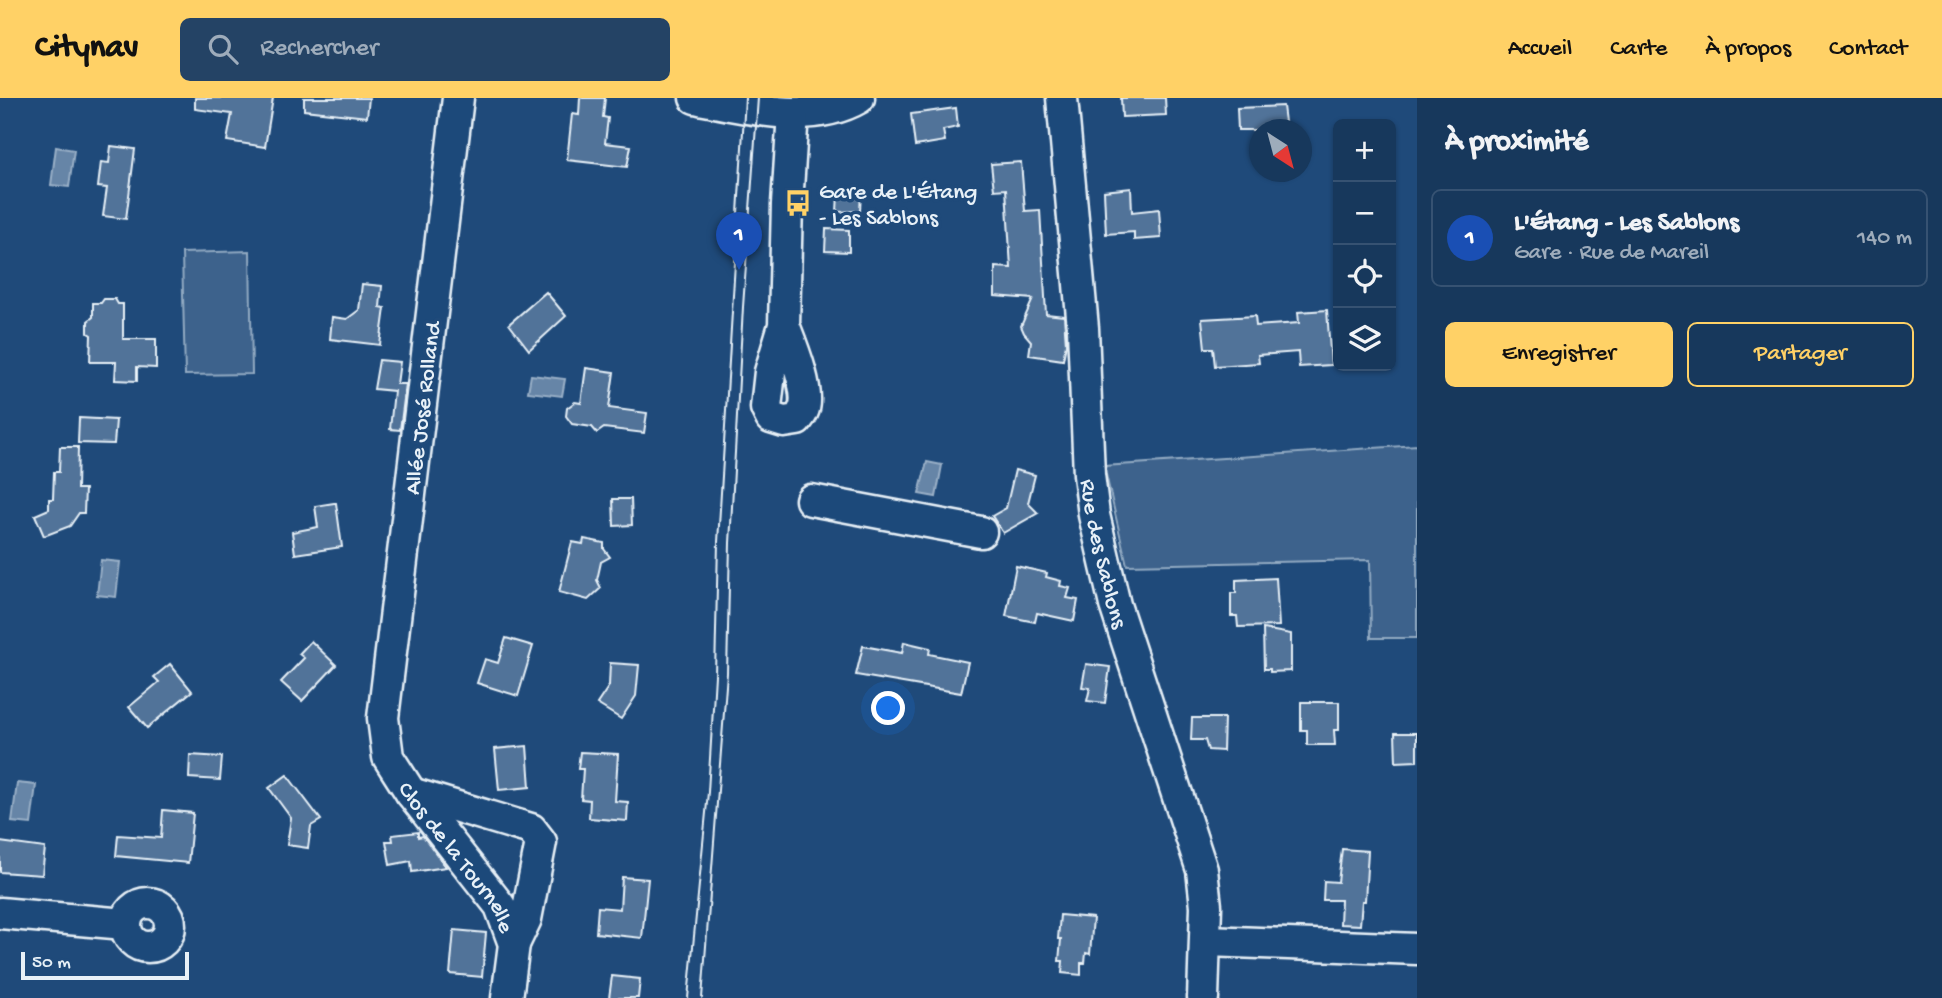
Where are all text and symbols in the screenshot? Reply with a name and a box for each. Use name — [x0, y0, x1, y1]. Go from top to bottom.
search box — [180, 18, 670, 81]
text: Citynav — [35, 30, 138, 68]
icon: search — [204, 30, 242, 68]
text: Rechercher — [260, 34, 378, 65]
text: Accueil — [1508, 35, 1572, 64]
text: Carte — [1610, 35, 1667, 64]
text: À propos — [1705, 35, 1791, 64]
text: Contact — [1829, 35, 1907, 64]
north arrow — [1249, 119, 1312, 182]
map controls — [1333, 119, 1396, 371]
button: + — [1333, 119, 1396, 182]
text: À proximité — [1445, 126, 1589, 161]
place label: Gare de L'Étang - Les Sablons — [819, 180, 977, 233]
button: − — [1333, 182, 1396, 245]
bus stop icon: Gare de L'Étang - Les Sablons — [783, 188, 813, 218]
text: L'Étang - Les Sablons — [1514, 209, 1739, 240]
pin: 1 — [716, 212, 762, 270]
text: 1 — [1465, 225, 1475, 252]
text: 140 m — [1857, 225, 1912, 252]
text: Gare · Rue de Mareil — [1514, 240, 1709, 267]
button: locate — [1333, 245, 1396, 308]
button: layers — [1333, 308, 1396, 371]
street label: Allée José Rolland — [400, 319, 449, 496]
button: Enregistrer — [1445, 322, 1673, 387]
button: Partager — [1687, 322, 1914, 387]
street label: Rue des Sablons — [1073, 478, 1132, 633]
your location — [871, 691, 905, 725]
street label: Clos de la Tournelle — [390, 778, 519, 938]
scale bar — [21, 949, 189, 981]
text: 50 m — [32, 952, 71, 975]

